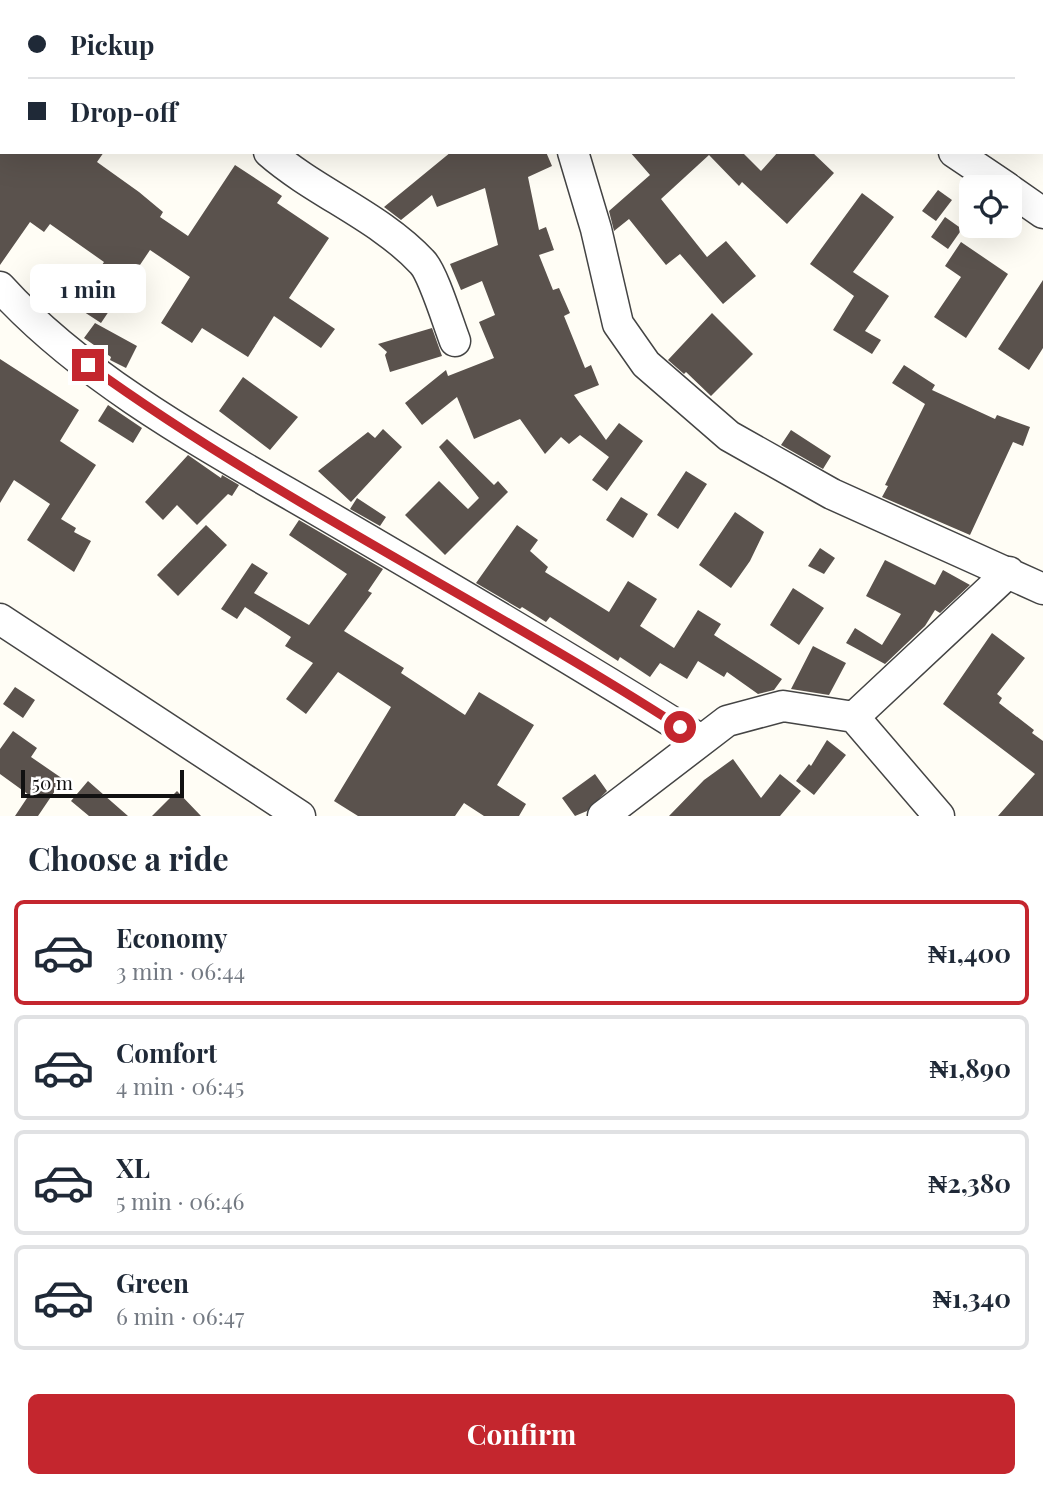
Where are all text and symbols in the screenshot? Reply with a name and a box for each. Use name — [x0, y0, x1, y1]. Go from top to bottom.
text: Pickup — [70, 27, 154, 62]
text: Drop-off — [70, 94, 177, 129]
map controls — [959, 175, 1022, 238]
button: locate — [959, 175, 1022, 238]
callout: 1 min — [30, 264, 146, 312]
text: 1 min — [60, 273, 116, 304]
route end — [72, 349, 104, 381]
route start — [664, 711, 696, 743]
scale bar — [21, 767, 184, 799]
text: 50 m — [32, 769, 73, 795]
text: Choose a ride — [28, 836, 229, 879]
text: Economy — [116, 920, 227, 955]
icon: car — [32, 921, 95, 984]
text: ₦1,400 — [928, 935, 1011, 970]
text: 3 min · 06:44 — [116, 955, 245, 986]
text: Comfort — [116, 1035, 217, 1070]
icon: car — [32, 1036, 95, 1099]
text: ₦1,890 — [929, 1050, 1011, 1085]
text: 4 min · 06:45 — [116, 1070, 244, 1101]
text: XL — [116, 1150, 150, 1185]
icon: car — [32, 1151, 95, 1214]
text: ₦2,380 — [928, 1165, 1011, 1200]
text: 5 min · 06:46 — [116, 1185, 244, 1216]
text: Green — [116, 1265, 189, 1300]
icon: car — [32, 1266, 95, 1329]
text: ₦1,340 — [933, 1280, 1011, 1315]
text: 6 min · 06:47 — [116, 1300, 244, 1331]
button: Confirm — [28, 1394, 1015, 1474]

